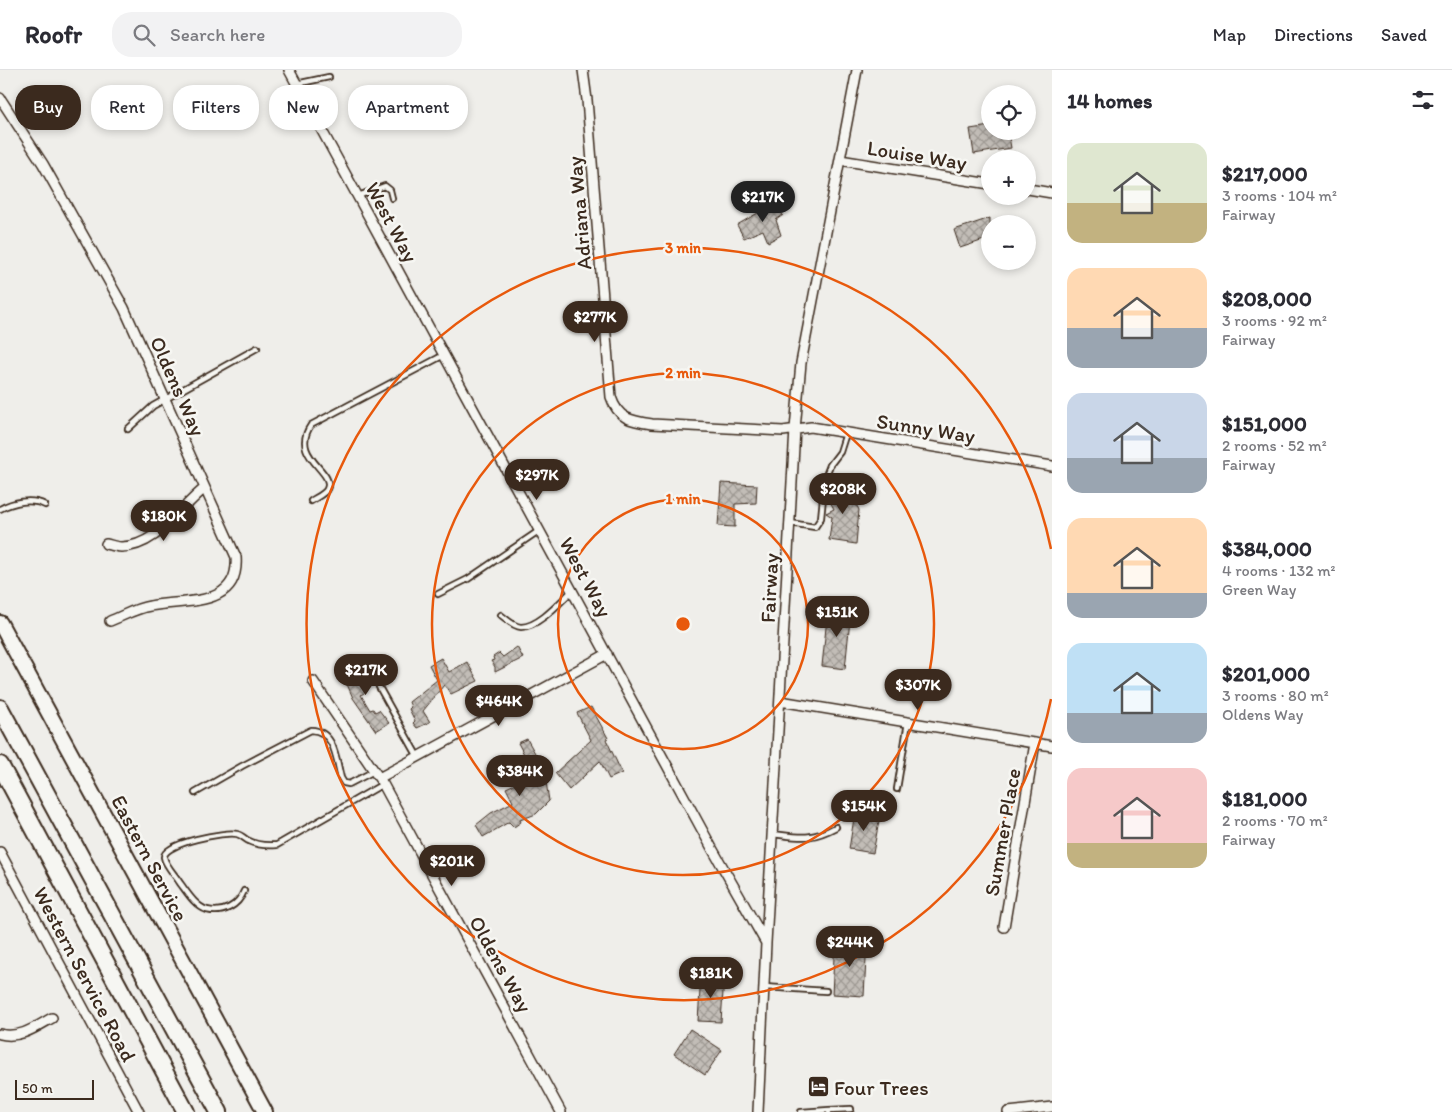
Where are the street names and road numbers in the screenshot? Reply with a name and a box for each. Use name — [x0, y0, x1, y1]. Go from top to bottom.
street label: Louise Way — [865, 135, 969, 175]
street label: Adriana Way — [562, 155, 596, 271]
street label: West Way — [360, 178, 424, 267]
street label: Oldens Way — [145, 332, 211, 440]
street label: Sunny Way — [875, 408, 977, 448]
street label: West Way — [554, 533, 618, 622]
street label: Fairway — [755, 552, 783, 624]
street label: Summer Place — [978, 766, 1026, 898]
street label: Eastern Service — [106, 791, 194, 925]
street label: Western Service Road — [28, 882, 142, 1066]
street label: Oldens Way — [464, 911, 538, 1017]

